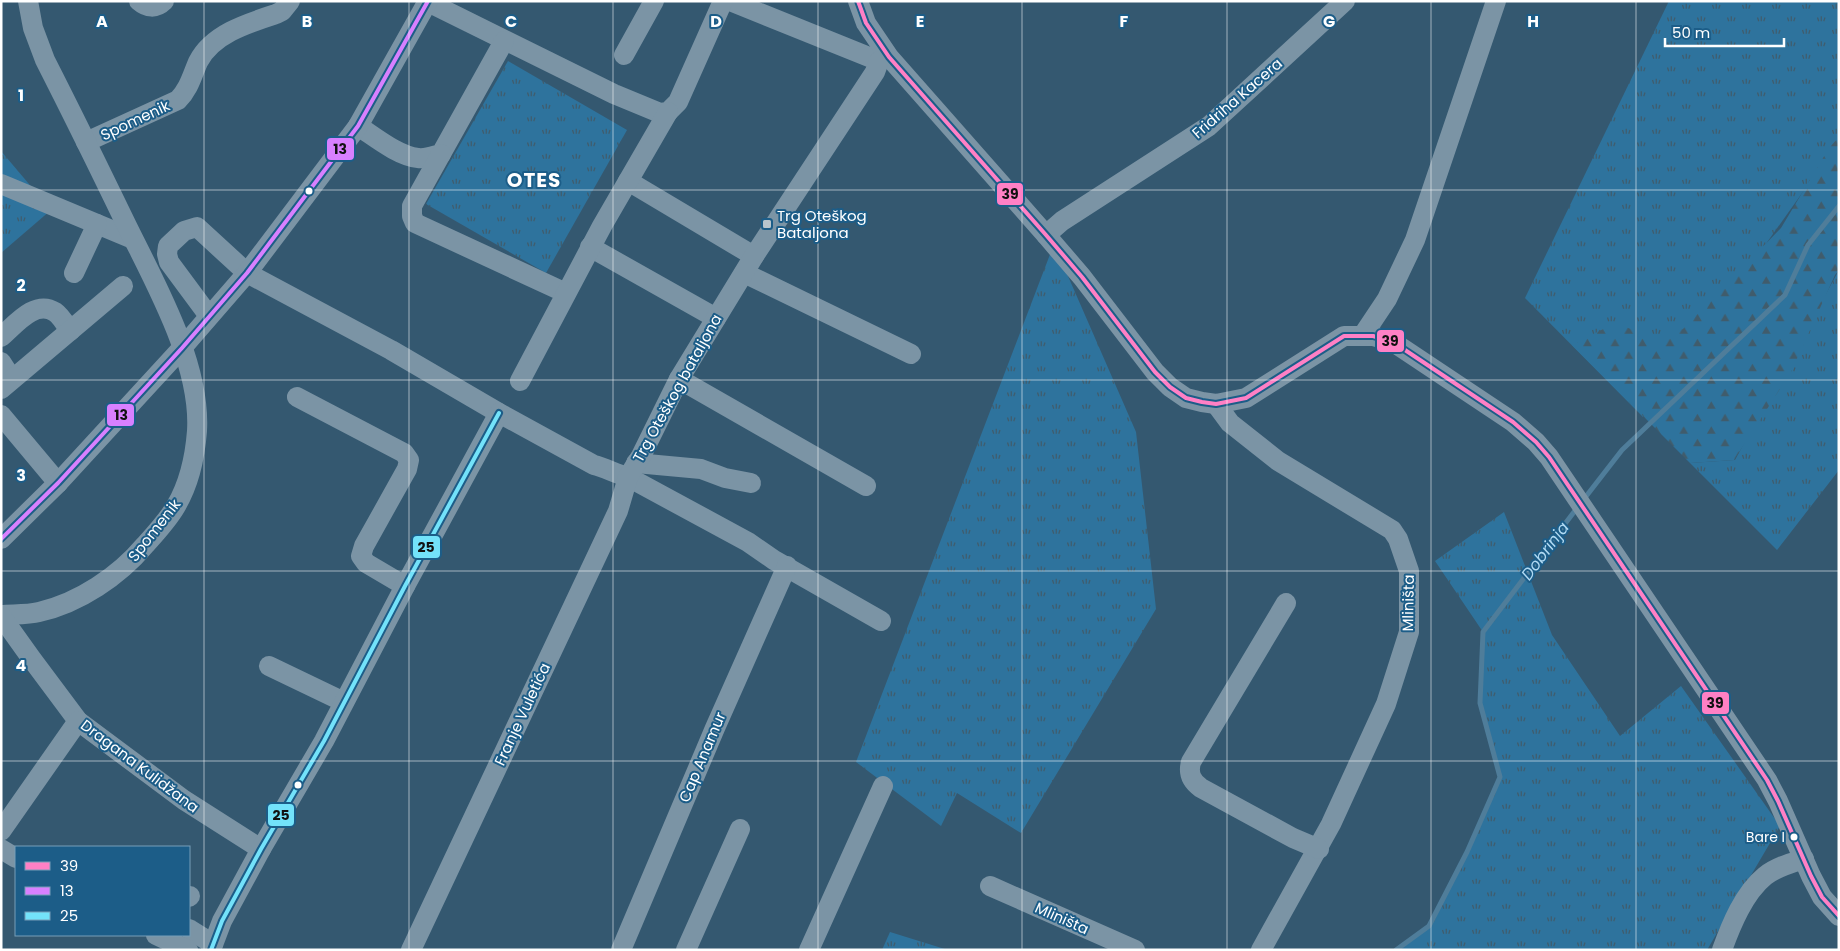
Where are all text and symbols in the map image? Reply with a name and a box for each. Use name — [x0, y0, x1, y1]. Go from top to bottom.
text: A — [96, 10, 108, 33]
text: B — [302, 10, 312, 33]
text: C — [505, 10, 517, 33]
text: D — [710, 10, 722, 33]
text: E — [916, 10, 924, 33]
text: F — [1120, 10, 1129, 33]
text: G — [1323, 10, 1335, 33]
text: H — [1527, 10, 1539, 33]
scale bar — [1665, 15, 1784, 47]
text: 50 m — [1672, 22, 1710, 43]
street label: Fridriha Kacera — [1187, 53, 1287, 143]
text: 1 — [18, 84, 24, 107]
street label: Spomenik — [97, 95, 173, 145]
line badge: 13 — [326, 137, 355, 161]
text: 13 — [333, 139, 347, 159]
district label: OTES — [507, 166, 561, 194]
line badge: 39 — [996, 182, 1024, 206]
text: 39 — [1001, 184, 1019, 204]
unlabelled marker — [304, 186, 314, 196]
place label: Trg Oteškog Bataljona — [777, 205, 867, 243]
marker: Trg Oteškog Bataljona — [761, 218, 773, 230]
text: 2 — [16, 274, 26, 297]
street label: Trg Oteškog bataljona — [627, 310, 727, 466]
line badge: 39 — [1376, 329, 1405, 353]
text: 39 — [1381, 331, 1399, 351]
line badge: 13 — [106, 403, 135, 427]
text: 13 — [114, 405, 128, 425]
text: 3 — [16, 464, 26, 487]
street label: Spomenik — [123, 494, 185, 566]
water label: Dobrinja — [1516, 517, 1575, 585]
line badge: 25 — [412, 535, 441, 559]
text: 25 — [417, 537, 435, 557]
street label: Mliništa — [1397, 574, 1419, 632]
text: 4 — [16, 654, 27, 677]
street label: Franje Vuletića — [489, 659, 555, 769]
line badge: 39 — [1701, 691, 1730, 715]
text: 39 — [1706, 693, 1724, 713]
street label: Cap Anamur — [674, 708, 731, 805]
street label: Dragana Kulidžana — [77, 715, 203, 817]
unlabelled marker — [293, 780, 303, 790]
line badge: 25 — [267, 803, 295, 827]
text: 25 — [272, 805, 290, 825]
place label: Bare I — [1746, 827, 1785, 847]
marker: Bare I — [1789, 832, 1799, 842]
legend — [15, 846, 190, 936]
text: 39 — [60, 855, 78, 876]
text: 13 — [60, 880, 74, 901]
street label: Mliništa — [1032, 897, 1092, 939]
text: 25 — [60, 905, 78, 926]

